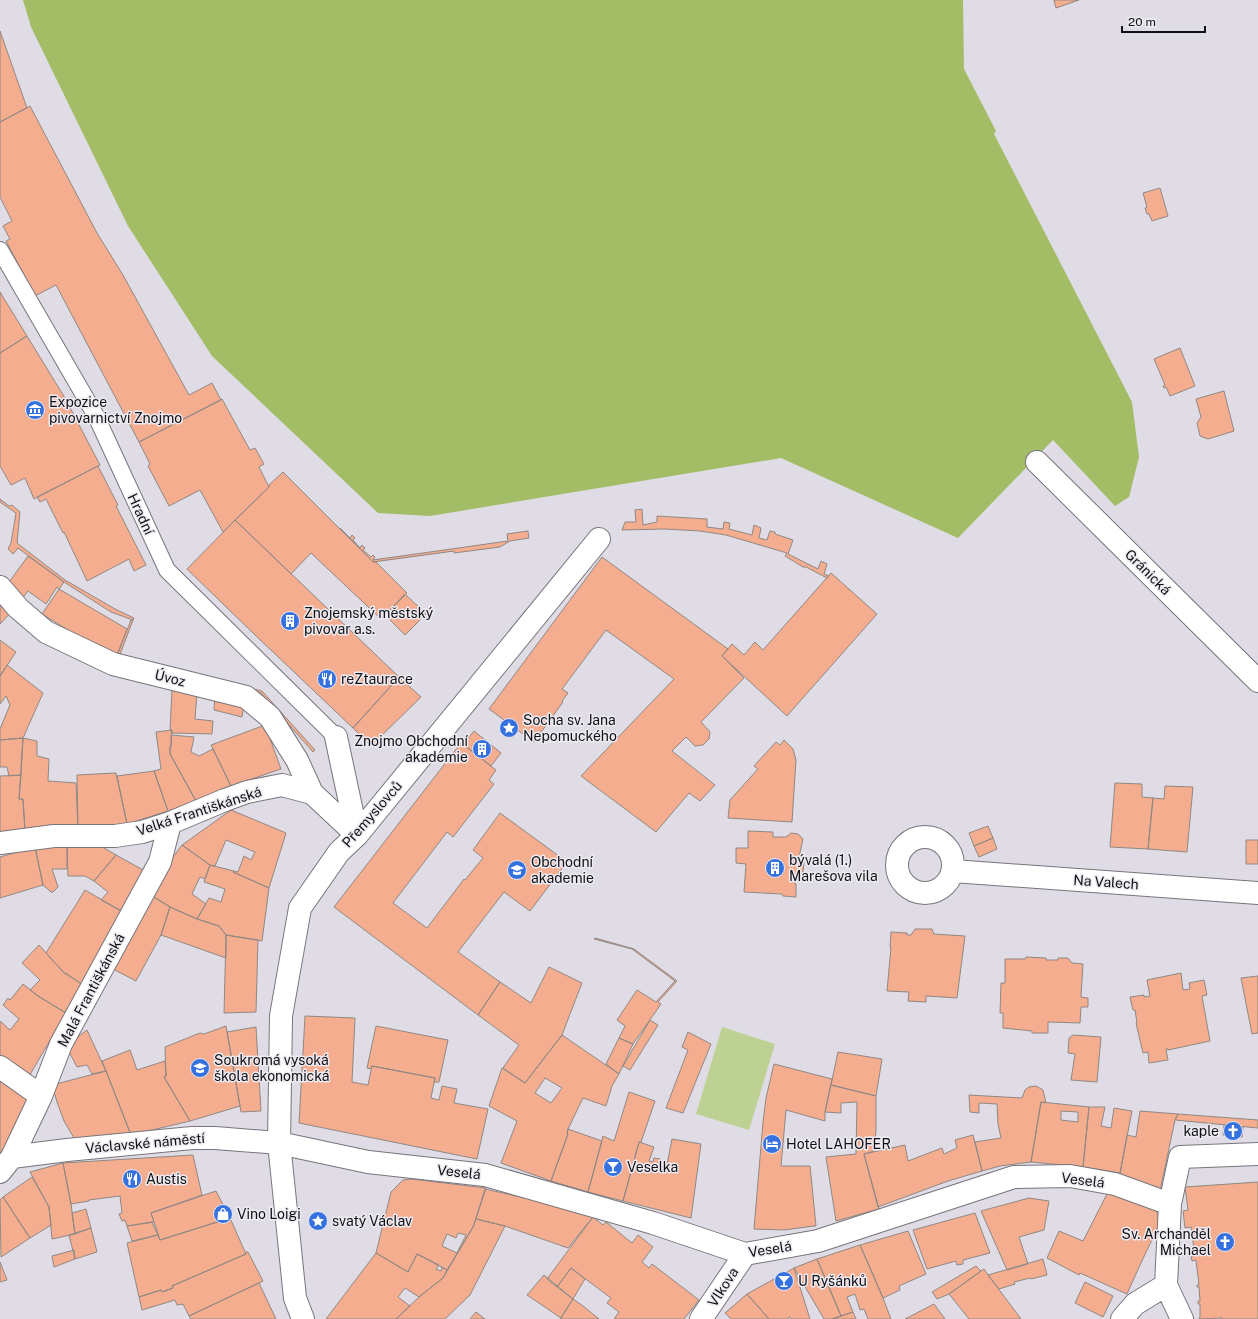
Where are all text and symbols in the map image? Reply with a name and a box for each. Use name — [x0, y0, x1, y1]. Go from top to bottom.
scale bar — [1122, 8, 1205, 34]
text: 20 m — [1128, 15, 1156, 29]
place label: Expozice pivovarnictví Znojmo — [49, 394, 182, 426]
museum icon: Expozice pivovarnictví Znojmo — [24, 399, 46, 421]
street label: Hradní — [125, 491, 158, 538]
street label: Gránická — [1122, 546, 1174, 598]
place label: Znojemský městský pivovar a.s. — [304, 605, 434, 637]
building icon: Znojemský městský pivovar a.s. — [279, 610, 301, 632]
street label: Úvoz — [153, 665, 188, 690]
restaurant icon: reZtaurace — [316, 668, 338, 690]
place label: reZtaurace — [341, 671, 413, 687]
place label: Socha sv. Jana Nepomuckého — [523, 712, 617, 744]
place icon: Socha sv. Jana Nepomuckého — [498, 717, 520, 739]
place label: Znojmo Obchodní akademie — [354, 733, 469, 765]
building icon: Znojmo Obchodní akademie — [471, 738, 493, 760]
street label: Přemyslovců — [339, 778, 405, 850]
street label: Velká Františkánská — [134, 783, 264, 839]
place label: bývalá (1.) Marešova vila — [789, 852, 878, 884]
place label: Obchodní akademie — [531, 854, 594, 886]
building icon: bývalá (1.) Marešova vila — [764, 857, 786, 879]
school or university icon: Obchodní akademie — [506, 859, 528, 881]
street label: Na Valech — [1073, 872, 1139, 892]
street label: Malá Františkánská — [54, 930, 128, 1050]
place label: Soukromá vysoká škola ekonomická — [214, 1052, 330, 1084]
school or university icon: Soukromá vysoká škola ekonomická — [189, 1057, 211, 1079]
church icon: kaple — [1222, 1120, 1244, 1142]
place label: kaple — [1183, 1123, 1219, 1139]
street label: Václavské náměstí — [85, 1130, 206, 1156]
hotel icon: Hotel LAHOFER — [761, 1133, 783, 1155]
place label: Hotel LAHOFER — [786, 1136, 891, 1152]
bar icon: Veselka — [602, 1156, 624, 1178]
place label: Veselka — [627, 1159, 678, 1175]
street label: Veselá — [436, 1162, 482, 1182]
restaurant icon: Austis — [121, 1168, 143, 1190]
street label: Veselá — [1060, 1169, 1106, 1191]
place label: Austis — [146, 1171, 187, 1187]
shop icon: Vino Loigi — [212, 1203, 234, 1225]
place label: Vino Loigi — [237, 1206, 301, 1222]
place icon: svatý Václav — [307, 1210, 329, 1232]
place label: svatý Václav — [332, 1213, 412, 1229]
place label: Sv. Archanděl Michael — [1122, 1226, 1211, 1258]
church icon: Sv. Archanděl Michael — [1214, 1231, 1236, 1253]
street label: Veselá — [747, 1238, 793, 1260]
street label: Vlkova — [704, 1264, 742, 1310]
bar icon: U Ryšánků — [773, 1270, 795, 1292]
place label: U Ryšánků — [798, 1273, 867, 1289]

